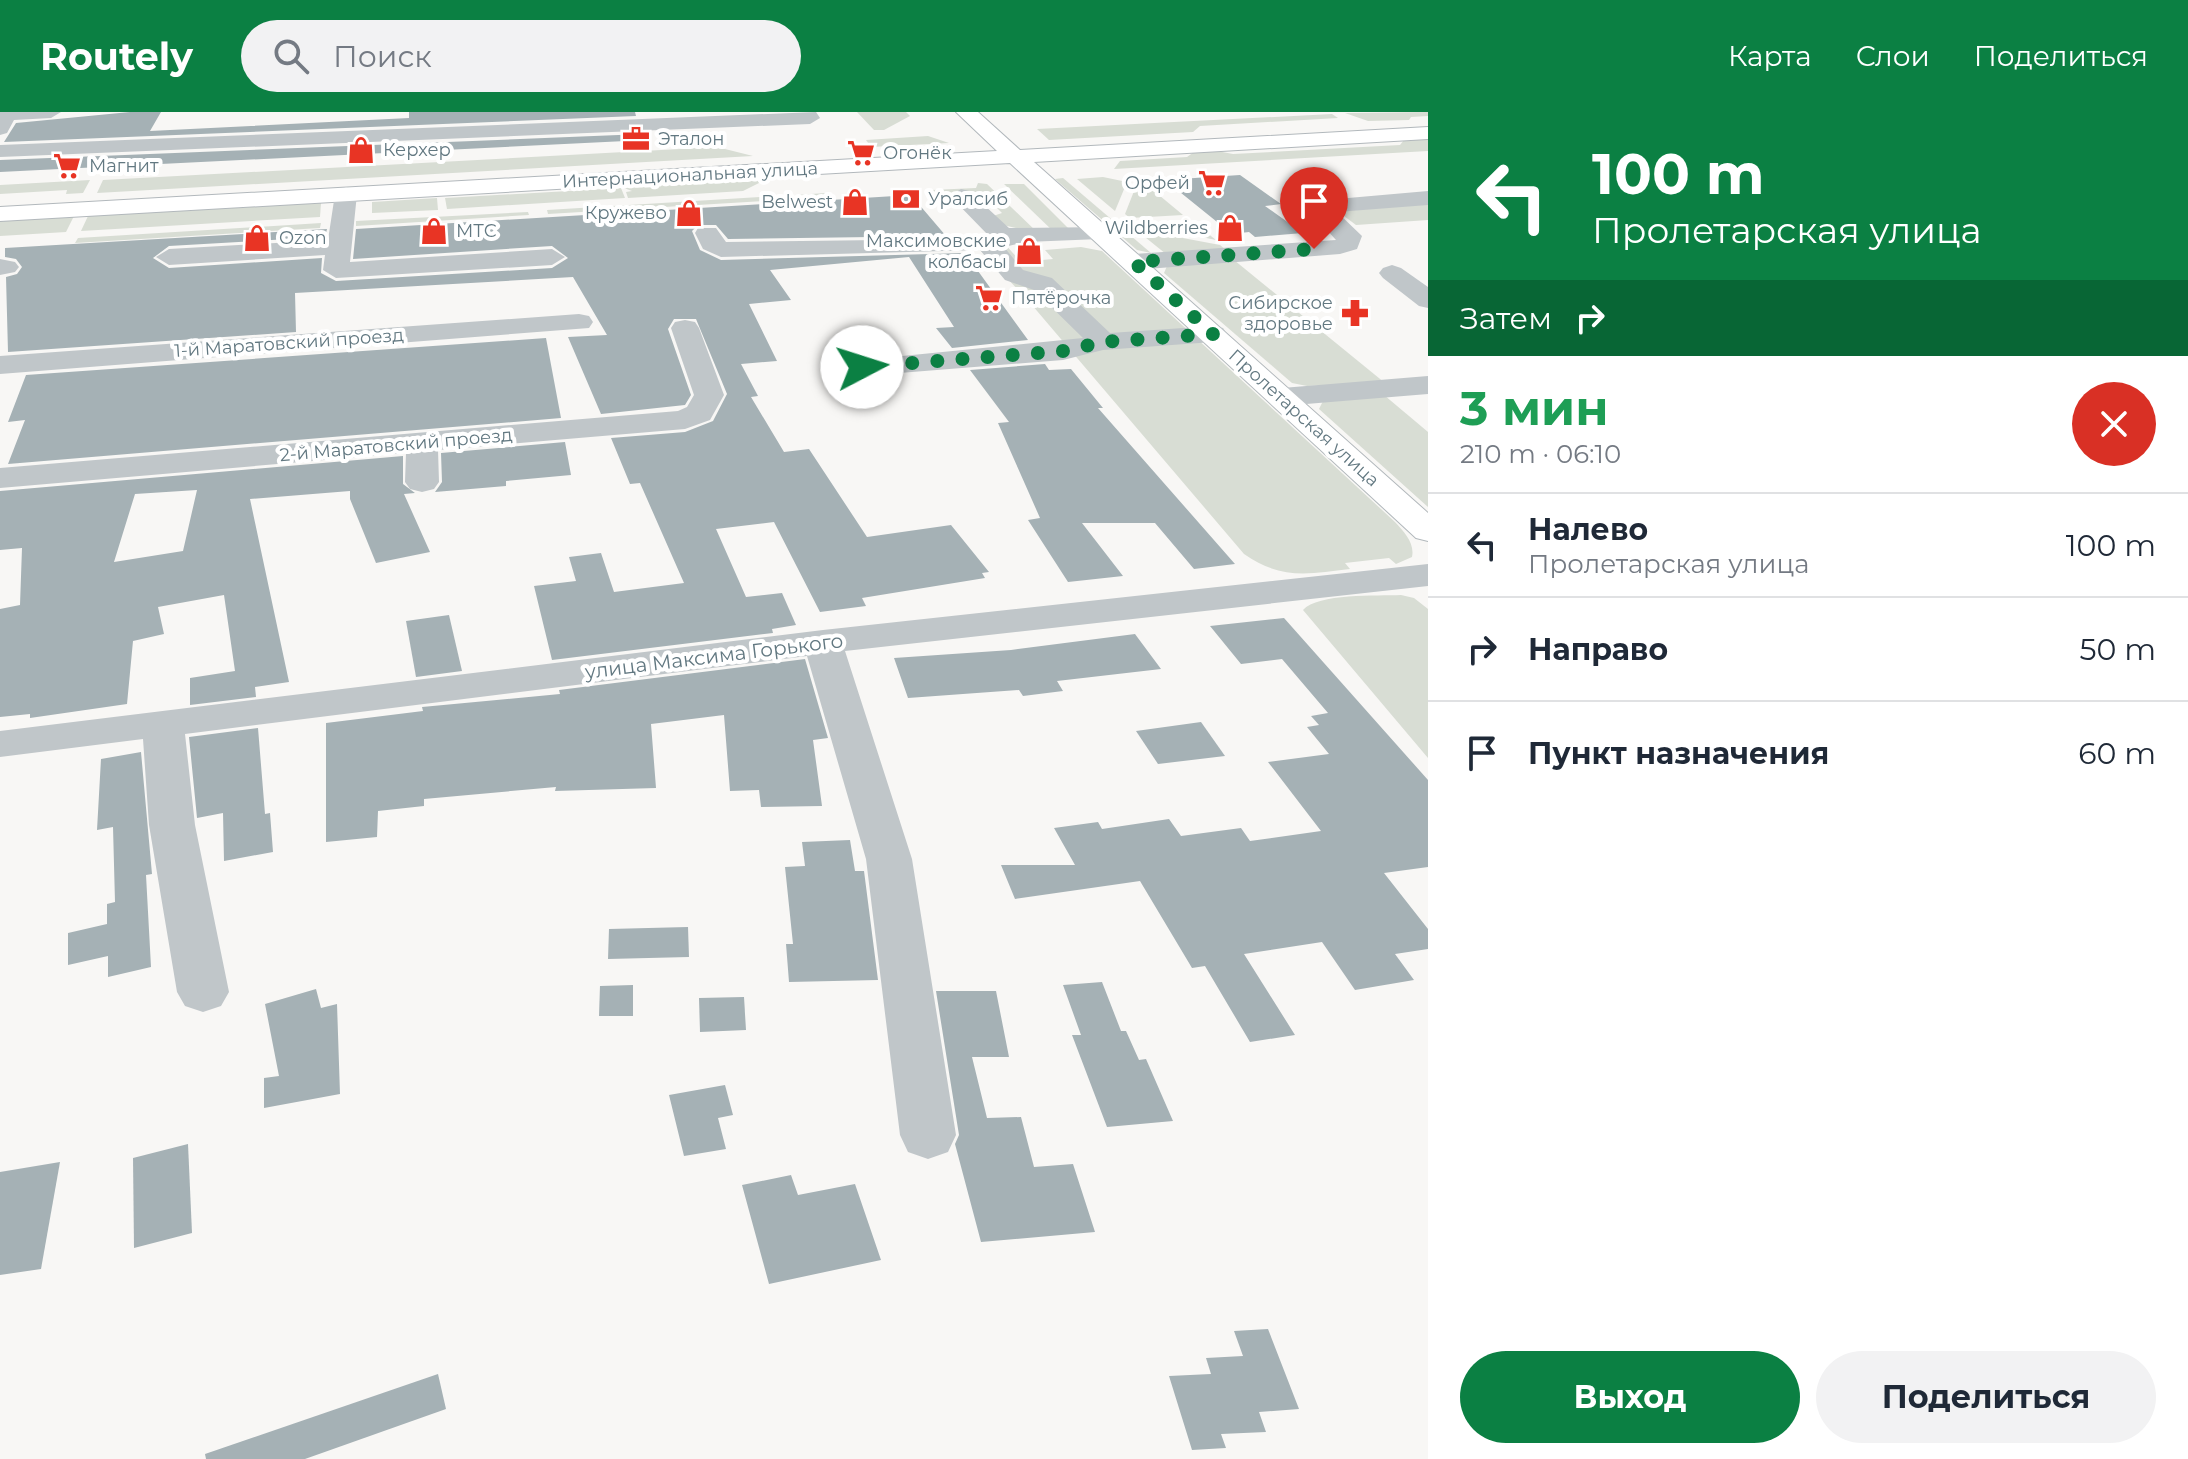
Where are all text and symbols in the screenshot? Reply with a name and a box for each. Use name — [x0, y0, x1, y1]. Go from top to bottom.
search box — [241, 20, 801, 92]
text: Routely — [40, 33, 193, 80]
icon: search — [269, 34, 313, 78]
text: Поиск — [333, 38, 432, 75]
text: Карта — [1728, 39, 1812, 73]
text: Слои — [1856, 39, 1930, 73]
text: Поделиться — [1974, 39, 2148, 73]
office icon: Эталон — [621, 124, 651, 154]
place label: Эталон — [658, 128, 724, 150]
shop icon: Керхер — [346, 135, 376, 165]
supermarket icon: Огонёк — [846, 138, 876, 168]
place label: Керхер — [383, 139, 451, 161]
text: 100 m — [1592, 140, 1765, 208]
place label: Огонёк — [883, 142, 952, 164]
icon: left — [1460, 144, 1564, 248]
supermarket icon: Магнит — [52, 151, 82, 181]
place label: Магнит — [89, 155, 159, 177]
street label: Интернациональная улица — [562, 157, 818, 193]
pin — [1280, 167, 1348, 249]
supermarket icon: Орфей — [1197, 168, 1227, 198]
place label: Орфей — [1125, 172, 1190, 194]
icon: arrive — [1292, 179, 1336, 223]
bank icon: Уралсиб — [891, 184, 921, 214]
shop icon: Belwest — [840, 187, 870, 217]
place label: Уралсиб — [928, 188, 1008, 210]
place label: Belwest — [761, 191, 833, 213]
shop icon: Кружево — [674, 198, 704, 228]
place label: Кружево — [585, 202, 667, 224]
text: Пролетарская улица — [1592, 208, 1982, 252]
shop icon: Wildberries — [1215, 213, 1245, 243]
shop icon: МТС — [419, 216, 449, 246]
place label: Wildberries — [1105, 217, 1208, 239]
place label: МТС — [456, 220, 497, 242]
shop icon: Ozon — [242, 223, 272, 253]
place label: Ozon — [279, 227, 327, 249]
place label: Максимовские колбасы — [866, 230, 1007, 273]
shop icon: Максимовские колбасы — [1014, 236, 1044, 266]
supermarket icon: Пятёрочка — [974, 283, 1004, 313]
place label: Пятёрочка — [1011, 287, 1111, 309]
place label: Сибирское здоровье — [1228, 292, 1333, 335]
icon: right — [1568, 296, 1612, 340]
pharmacy icon: Сибирское здоровье — [1340, 298, 1370, 328]
text: Затем — [1460, 300, 1552, 337]
street label: 1-й Маратовский проезд — [173, 324, 405, 362]
position arrow — [820, 325, 904, 409]
street label: Пролетарская улица — [1224, 345, 1384, 491]
text: 3 мин — [1460, 379, 1609, 437]
button: close — [2072, 382, 2156, 466]
street label: 2-й Маратовский проезд — [279, 424, 514, 466]
text: 210 m · 06:10 — [1460, 438, 1621, 470]
text: Налево — [1528, 511, 1648, 548]
icon: left — [1460, 523, 1504, 567]
text: 100 m — [2066, 527, 2156, 564]
text: Пролетарская улица — [1528, 548, 1809, 580]
icon: right — [1460, 627, 1504, 671]
street label: улица Максима Горького — [582, 628, 845, 684]
text: Направо — [1528, 631, 1668, 668]
text: 50 m — [2079, 631, 2156, 668]
icon: arrive — [1460, 731, 1504, 775]
text: Пункт назначения — [1528, 735, 1829, 772]
text: 60 m — [2078, 735, 2156, 772]
button: Выход — [1460, 1351, 1800, 1443]
button: Поделиться — [1816, 1351, 2156, 1443]

